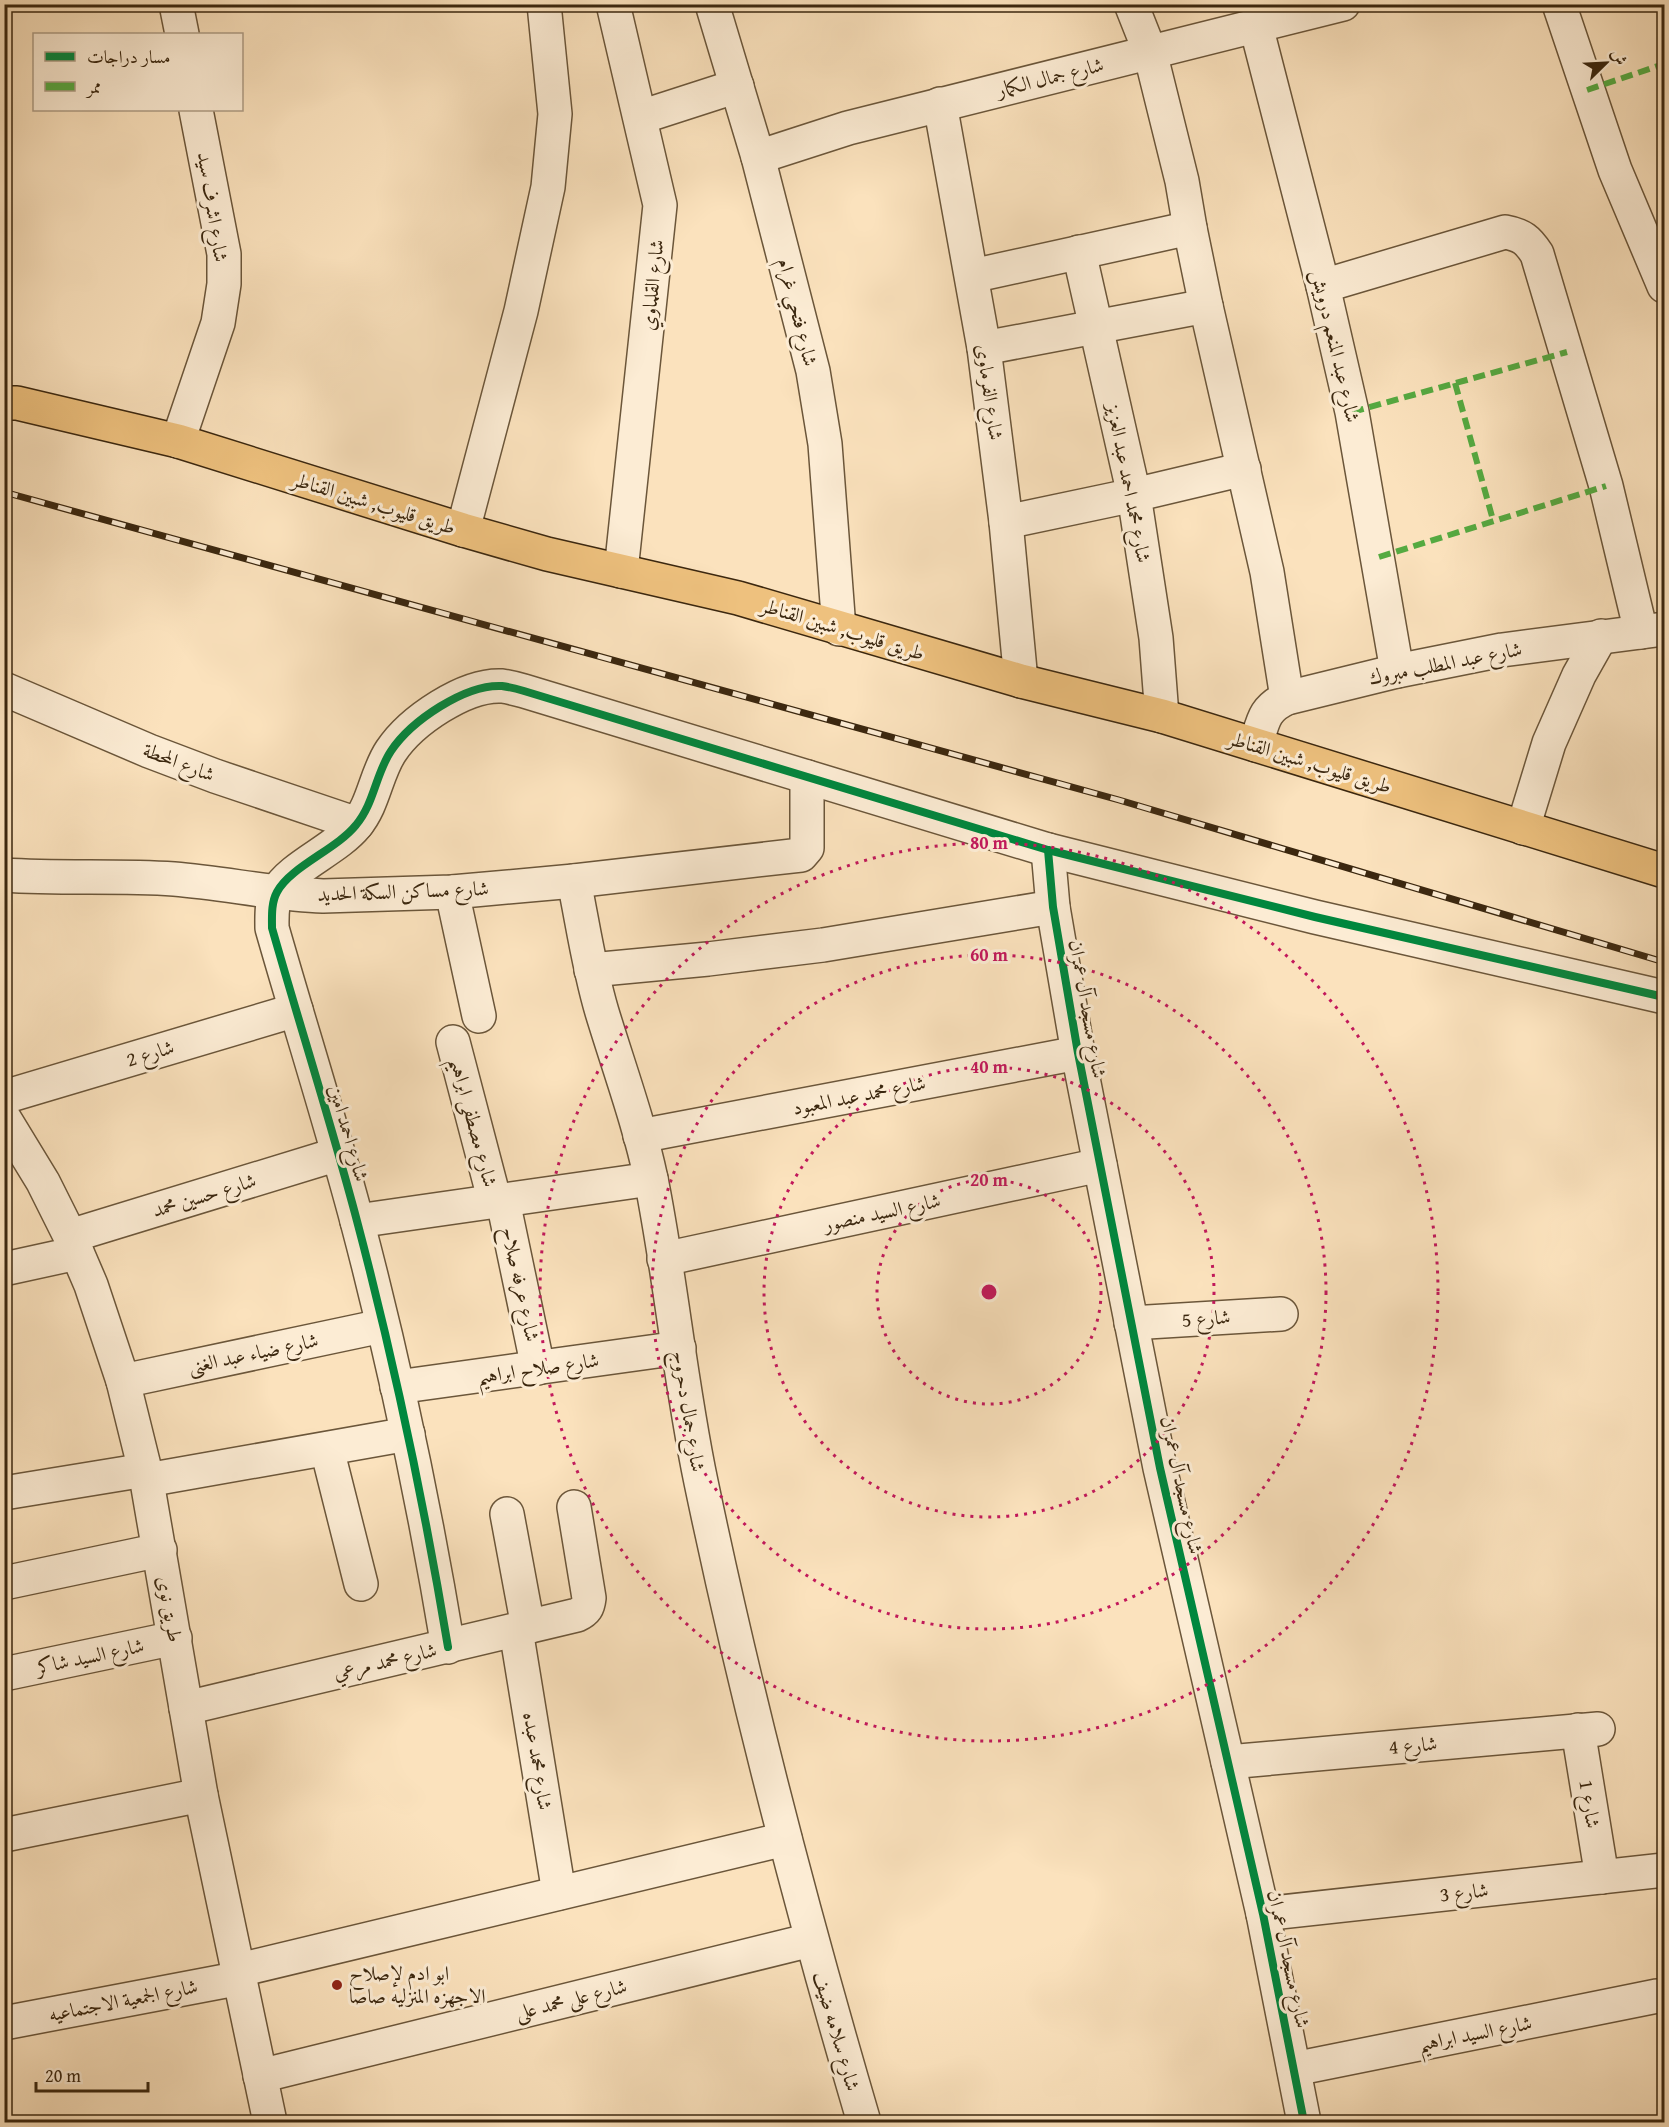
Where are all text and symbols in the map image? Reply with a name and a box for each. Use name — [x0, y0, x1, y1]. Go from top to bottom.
legend — [33, 33, 243, 111]
north arrow — [1576, 33, 1636, 93]
text: مسار دراجات — [87, 43, 170, 70]
text: ش — [1606, 45, 1634, 69]
street label: شارع جمال الكمار — [991, 49, 1107, 108]
text: ممر — [85, 73, 101, 100]
street label: شارع اشرف سيد — [187, 150, 237, 265]
street label: شارع القلماوي — [632, 238, 675, 333]
street label: شارع فتحي غرام — [766, 255, 826, 370]
street label: شارع عبد المنعم درويش — [1300, 267, 1368, 426]
street label: شارع الفرماوى — [965, 342, 1012, 443]
street label: شارع محمد احمد عبد العزيز — [1096, 399, 1159, 566]
street label: طريق قليوب, شبين القناطر — [287, 463, 459, 541]
street label: طريق قليوب, شبين القناطر — [756, 589, 928, 667]
street label: شارع عبد المطلب مبروك — [1366, 633, 1525, 696]
street label: طريق قليوب, شبين القناطر — [1223, 722, 1395, 800]
street label: شارع المحطة — [138, 735, 219, 792]
text: 80 m — [970, 829, 1009, 856]
street label: شارع مساكن السكة الحديد — [317, 873, 489, 912]
street label: شارع مسجد آل عمران — [1058, 937, 1115, 1081]
text: 60 m — [970, 941, 1009, 968]
street label: شارع 2 — [122, 1032, 179, 1077]
text: 40 m — [970, 1053, 1009, 1080]
street label: شارع مصطفى ابراهيم — [437, 1054, 506, 1192]
street label: شارع محمد عبد المعبود — [790, 1067, 929, 1126]
street label: شارع احمد امين — [318, 1081, 377, 1186]
street label: شارع حسين محمد — [148, 1165, 261, 1228]
text: 20 m — [970, 1166, 1009, 1193]
street label: شارع السيد منصور — [819, 1185, 944, 1242]
street label: شارع عرفه صلاح — [491, 1224, 548, 1345]
centre of rings — [979, 1282, 999, 1302]
street label: شارع 5 — [1181, 1301, 1232, 1338]
street label: شارع ضياء عبد الغنى — [185, 1325, 322, 1384]
street label: شارع صلاح ابراهيم — [475, 1345, 602, 1396]
street label: شارع جمال دحروج — [662, 1348, 713, 1474]
street label: شارع مسجد آل عمران — [1150, 1413, 1211, 1557]
street label: طريق نوى — [150, 1573, 191, 1644]
street label: شارع السيد شاكر — [31, 1630, 147, 1685]
street label: شارع محمد مرعي — [330, 1635, 440, 1690]
street label: شارع محمد عبده — [512, 1710, 561, 1813]
street label: شارع 4 — [1387, 1728, 1439, 1765]
street label: شارع 1 — [1568, 1778, 1609, 1831]
street label: شارع 3 — [1438, 1875, 1490, 1912]
street label: شارع مسجد آل عمران — [1257, 1887, 1318, 2031]
place label: ابو ادم لإصلاح الاجهزه المنزليه صاصا — [349, 1958, 486, 2010]
street label: شارع سلامه ضيف — [803, 1968, 868, 2095]
street label: شارع الجمعية الاجتماعيه — [46, 1971, 201, 2032]
street label: شارع على محمد على — [512, 1971, 631, 2030]
marker: ابو ادم لإصلاح الاجهزه المنزليه صاصا — [330, 1978, 344, 1992]
street label: شارع السيد ابراهيم — [1415, 2007, 1535, 2064]
scale bar — [36, 2055, 148, 2093]
text: 20 m — [45, 2062, 81, 2089]

